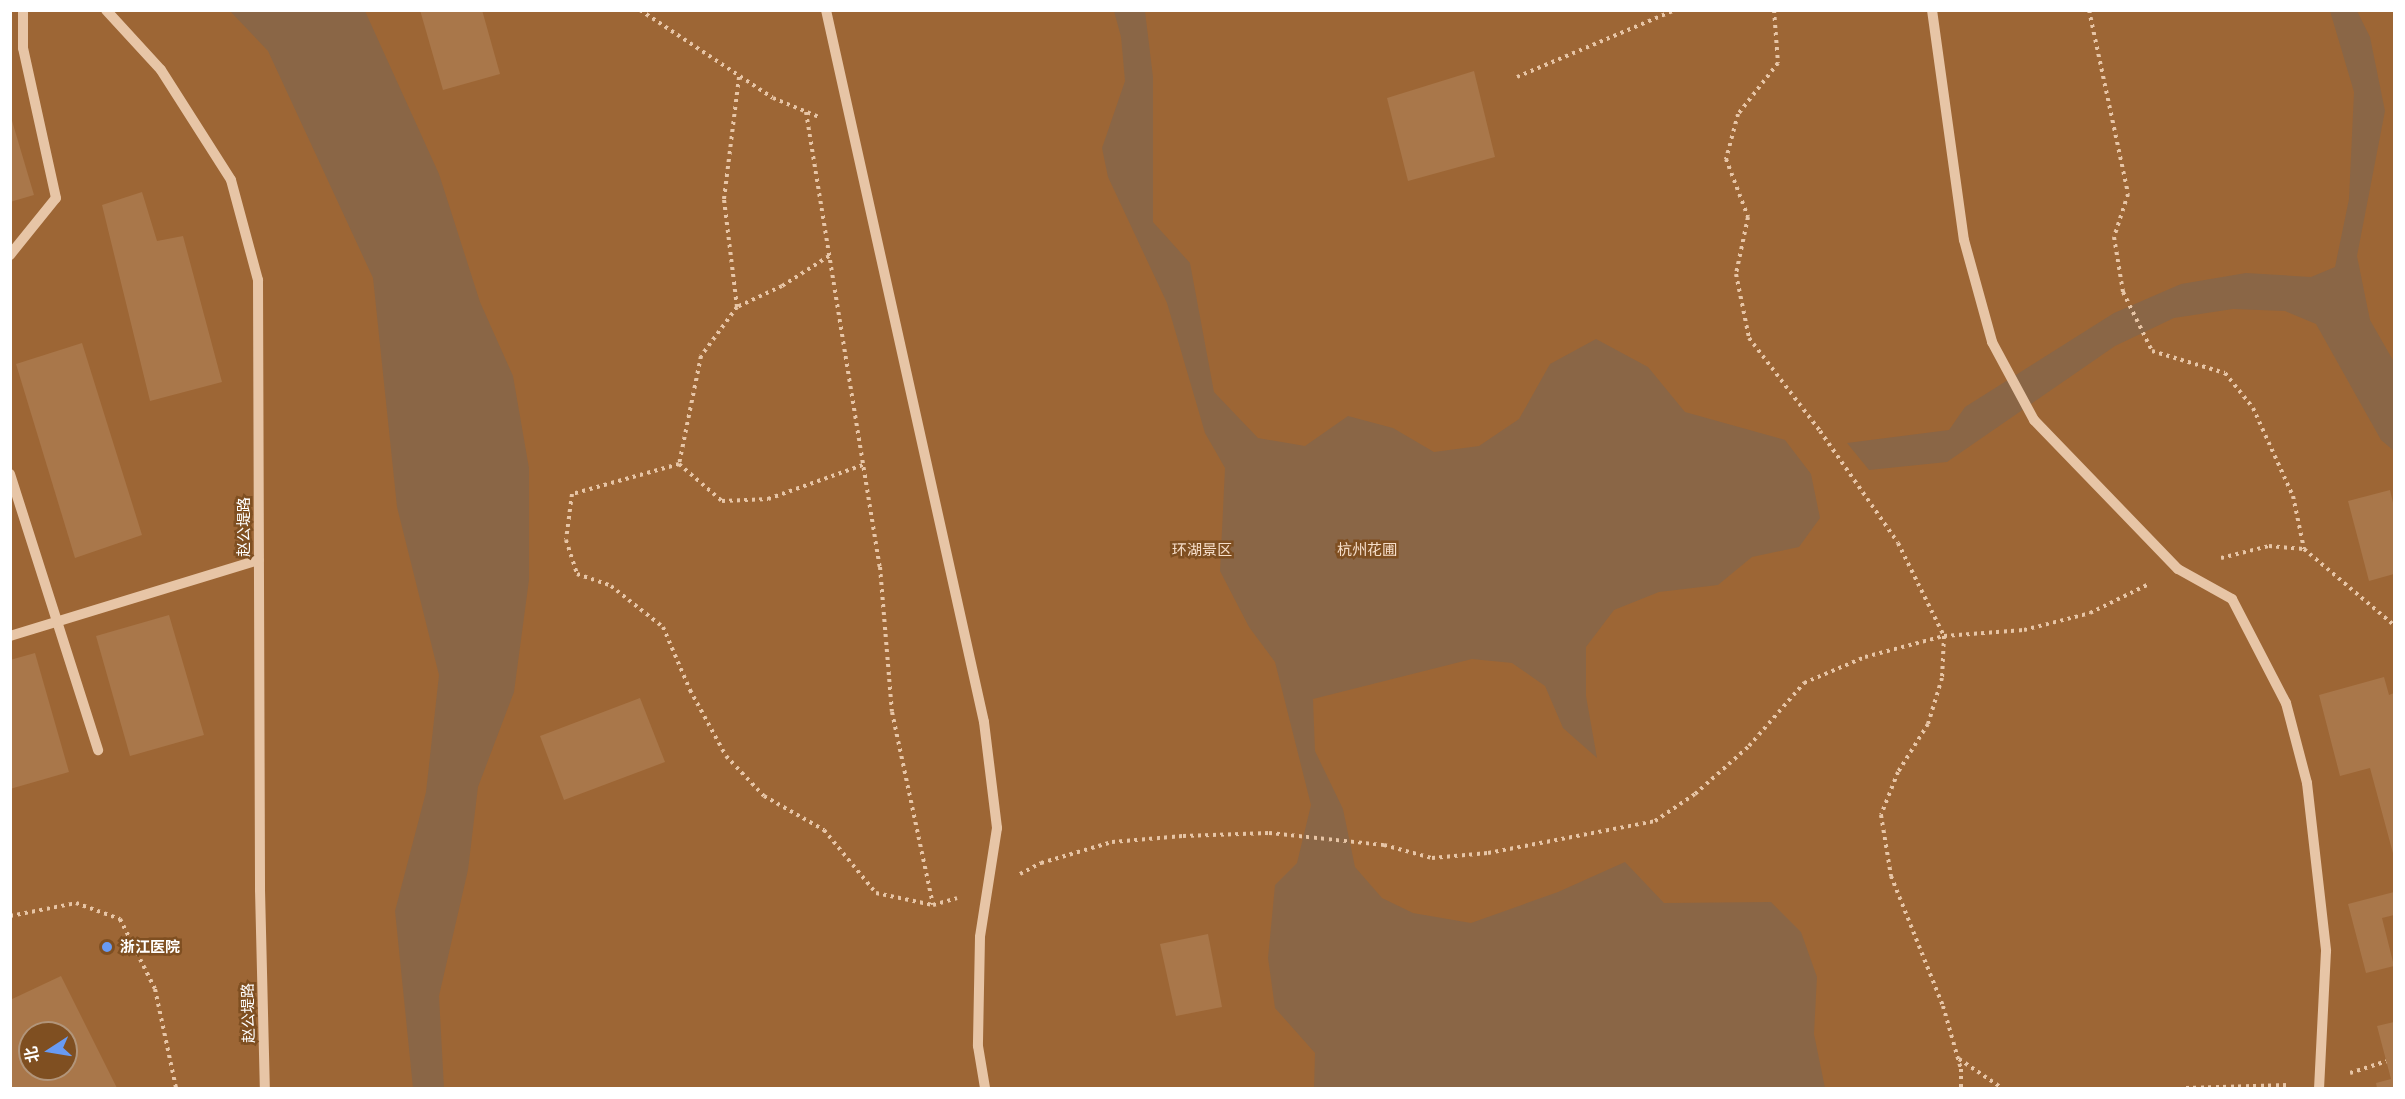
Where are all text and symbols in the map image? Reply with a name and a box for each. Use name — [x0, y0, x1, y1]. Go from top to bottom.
street label: 赵公堤路 — [235, 497, 253, 557]
park label: 环湖景区 — [1172, 541, 1232, 559]
park label: 杭州花圃 — [1337, 541, 1397, 559]
marker: 浙江医院 — [98, 938, 116, 956]
place label: 浙江医院 — [120, 938, 180, 956]
street label: 赵公堤路 — [238, 983, 258, 1043]
north arrow — [18, 1021, 78, 1081]
text: 北 — [21, 1045, 43, 1064]

